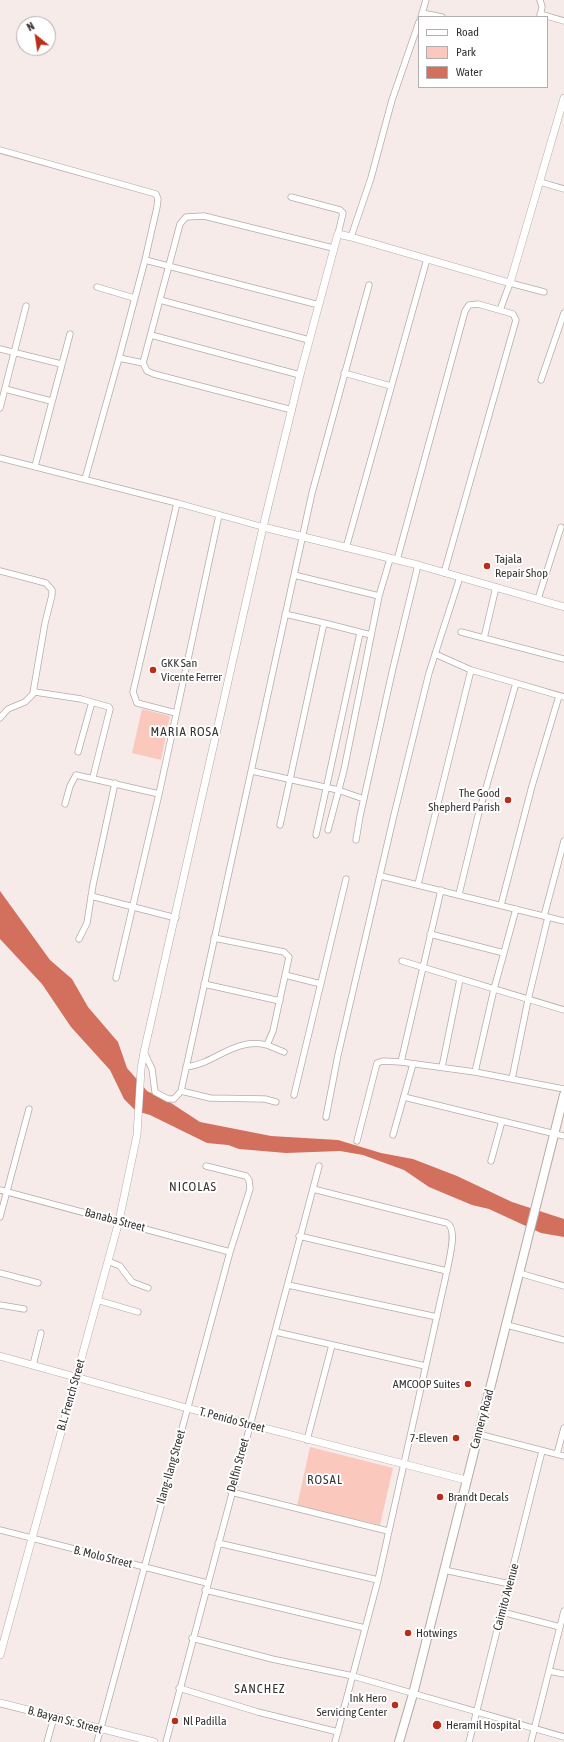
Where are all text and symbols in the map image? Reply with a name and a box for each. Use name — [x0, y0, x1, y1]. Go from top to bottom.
north arrow — [16, 16, 56, 56]
legend — [418, 16, 548, 88]
text: N — [25, 20, 36, 33]
text: Road — [456, 25, 479, 39]
text: Park — [456, 45, 476, 59]
text: Water — [456, 65, 482, 79]
place label: Tajala Repair Shop — [495, 552, 548, 580]
marker: Tajala Repair Shop — [482, 561, 492, 571]
place label: GKK San Vicente Ferrer — [161, 656, 222, 684]
marker: GKK San Vicente Ferrer — [148, 665, 158, 675]
district label: MARIA ROSA — [151, 724, 219, 740]
place label: The Good Shepherd Parish — [428, 786, 500, 814]
marker: The Good Shepherd Parish — [503, 795, 513, 805]
district label: NICOLAS — [169, 1179, 217, 1195]
street label: Banaba Street — [83, 1205, 147, 1235]
street label: B.L. French Street — [54, 1358, 88, 1432]
place label: AMCOOP Suites — [393, 1377, 460, 1391]
marker: AMCOOP Suites — [463, 1379, 473, 1389]
street label: Cannery Road — [467, 1388, 497, 1450]
street label: T. Penido Street — [198, 1404, 266, 1436]
street label: Ilang-Ilang Street — [154, 1428, 188, 1506]
place label: 7-Eleven — [410, 1431, 448, 1445]
marker: 7-Eleven — [451, 1433, 461, 1443]
street label: Delfin Street — [224, 1436, 252, 1494]
district label: ROSAL — [307, 1472, 343, 1488]
place label: Brandt Decals — [448, 1490, 509, 1504]
marker: Brandt Decals — [435, 1492, 445, 1502]
street label: B. Molo Street — [72, 1543, 134, 1571]
street label: Caimito Avenue — [490, 1562, 522, 1632]
place label: Hotwings — [416, 1626, 457, 1640]
marker: Hotwings — [403, 1628, 413, 1638]
district label: SANCHEZ — [234, 1681, 286, 1697]
place label: Ink Hero Servicing Center — [316, 1691, 387, 1719]
marker: Ink Hero Servicing Center — [390, 1700, 400, 1710]
street label: B. Bayan Sr. Street — [26, 1703, 104, 1737]
place label: Nl Padilla — [183, 1714, 227, 1728]
marker: Nl Padilla — [170, 1716, 180, 1726]
place label: Heramil Hospital — [446, 1718, 521, 1732]
marker: Heramil Hospital — [431, 1719, 443, 1731]

